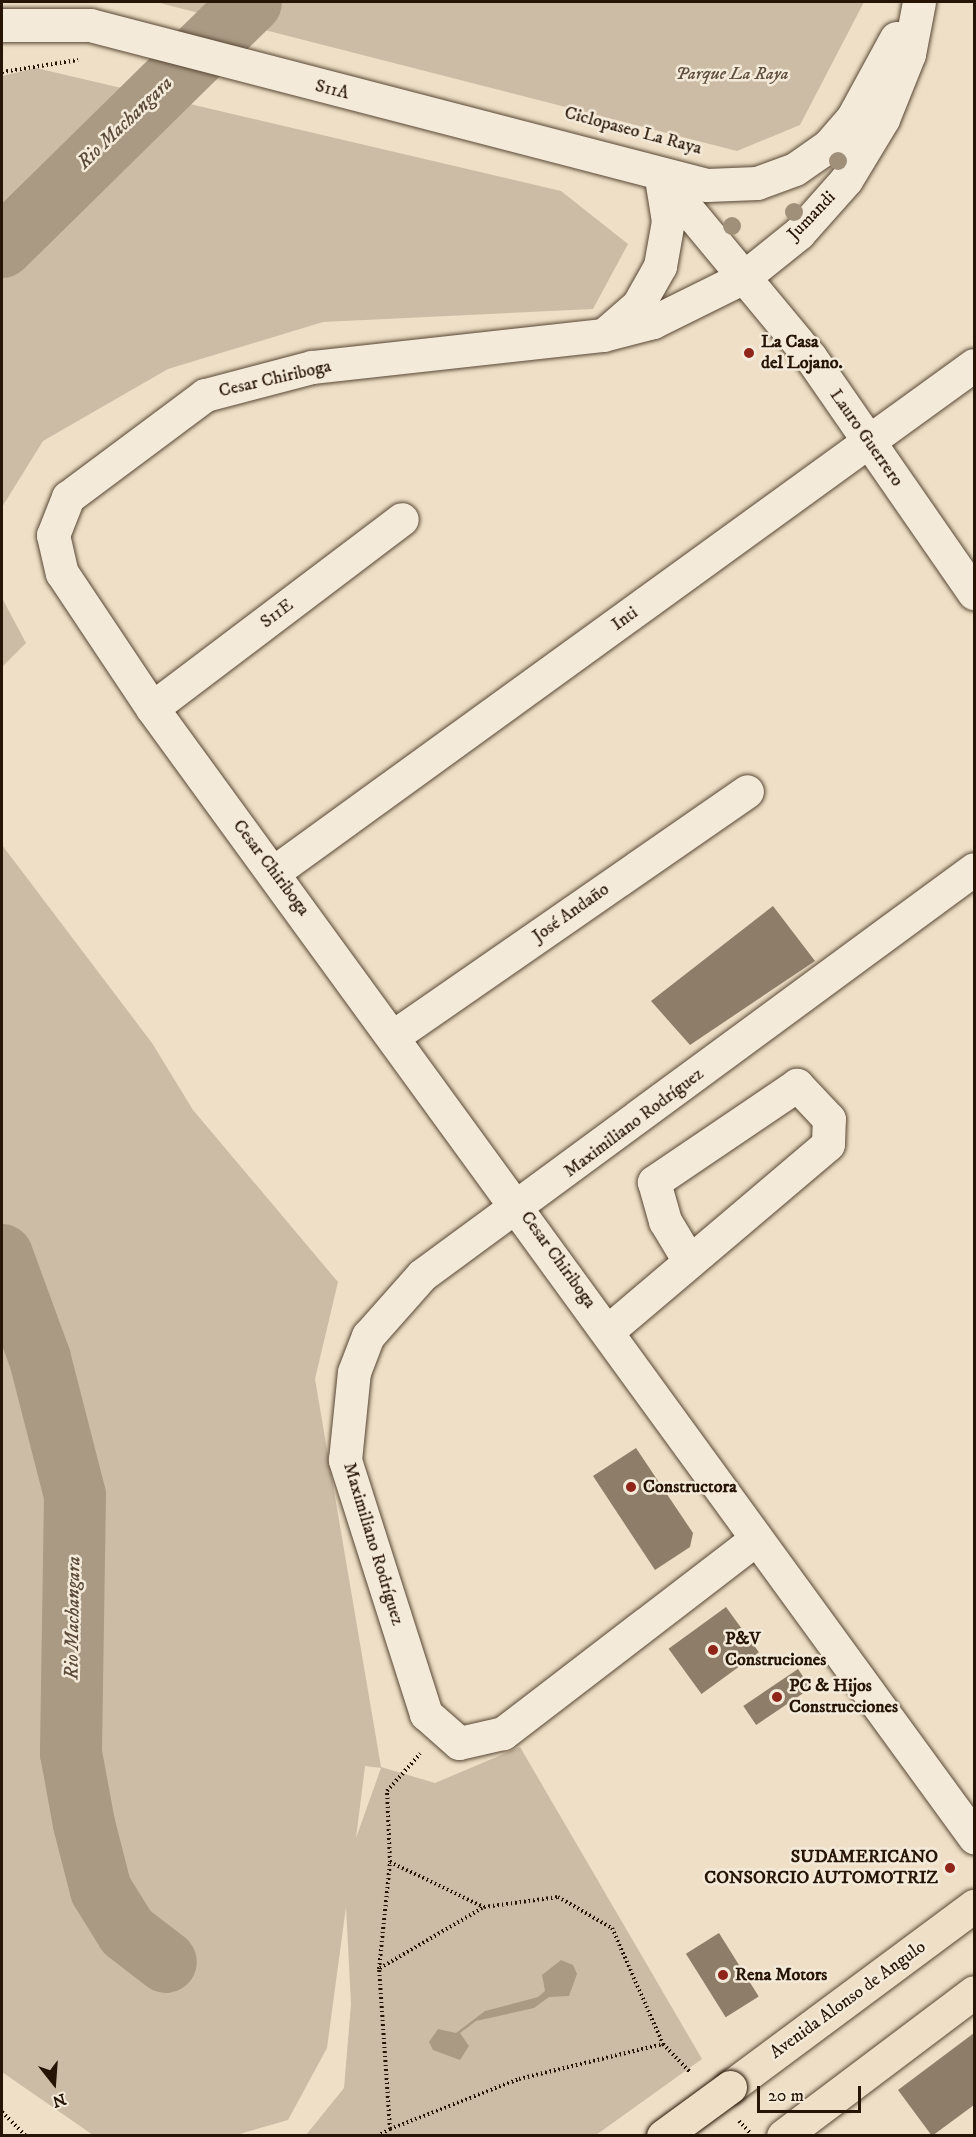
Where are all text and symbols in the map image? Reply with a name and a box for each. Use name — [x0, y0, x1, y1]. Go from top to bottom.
park label: Parque La Raya — [675, 63, 789, 85]
water label: Rio Machangara — [72, 72, 178, 174]
street label: S11A — [313, 75, 351, 105]
street label: Ciclopaseo La Raya — [562, 102, 704, 160]
street label: Jumandi — [784, 187, 840, 245]
place label: La Casa del Lojano. — [761, 332, 843, 374]
marker: La Casa del Lojano. — [742, 346, 756, 360]
street label: Cesar Chiriboga — [217, 356, 333, 402]
street label: Lauro Guerrero — [825, 385, 907, 491]
street label: S11E — [256, 595, 298, 633]
street label: Inti — [608, 602, 642, 636]
street label: Cesar Chiriboga — [228, 816, 314, 920]
street label: José Andaño — [529, 879, 613, 947]
street label: Maximiliano Rodríguez — [560, 1063, 708, 1183]
street label: Cesar Chiriboga — [516, 1207, 600, 1313]
street label: Maximiliano Rodríguez — [338, 1460, 408, 1628]
place label: Constructora — [643, 1476, 737, 1498]
marker: Constructora — [624, 1480, 638, 1494]
water label: Rio Machangara — [60, 1556, 86, 1680]
place label: P&V Construciones — [725, 1629, 826, 1672]
marker: P&V Construciones — [706, 1643, 720, 1657]
place label: PC & Hijos Construcciones — [789, 1676, 898, 1718]
marker: PC & Hijos Construcciones — [770, 1690, 784, 1704]
place label: SUDAMERICANO CONSORCIO AUTOMOTRIZ — [704, 1847, 938, 1890]
marker: SUDAMERICANO CONSORCIO AUTOMOTRIZ — [943, 1861, 957, 1875]
street label: Avenida Alonso de Angulo — [766, 1936, 930, 2064]
place label: Rena Motors — [735, 1964, 827, 1986]
marker: Rena Motors — [716, 1968, 730, 1982]
north arrow — [24, 2053, 84, 2113]
scale bar — [760, 2074, 864, 2112]
text: 20 m — [768, 2085, 804, 2107]
text: N — [50, 2089, 68, 2112]

